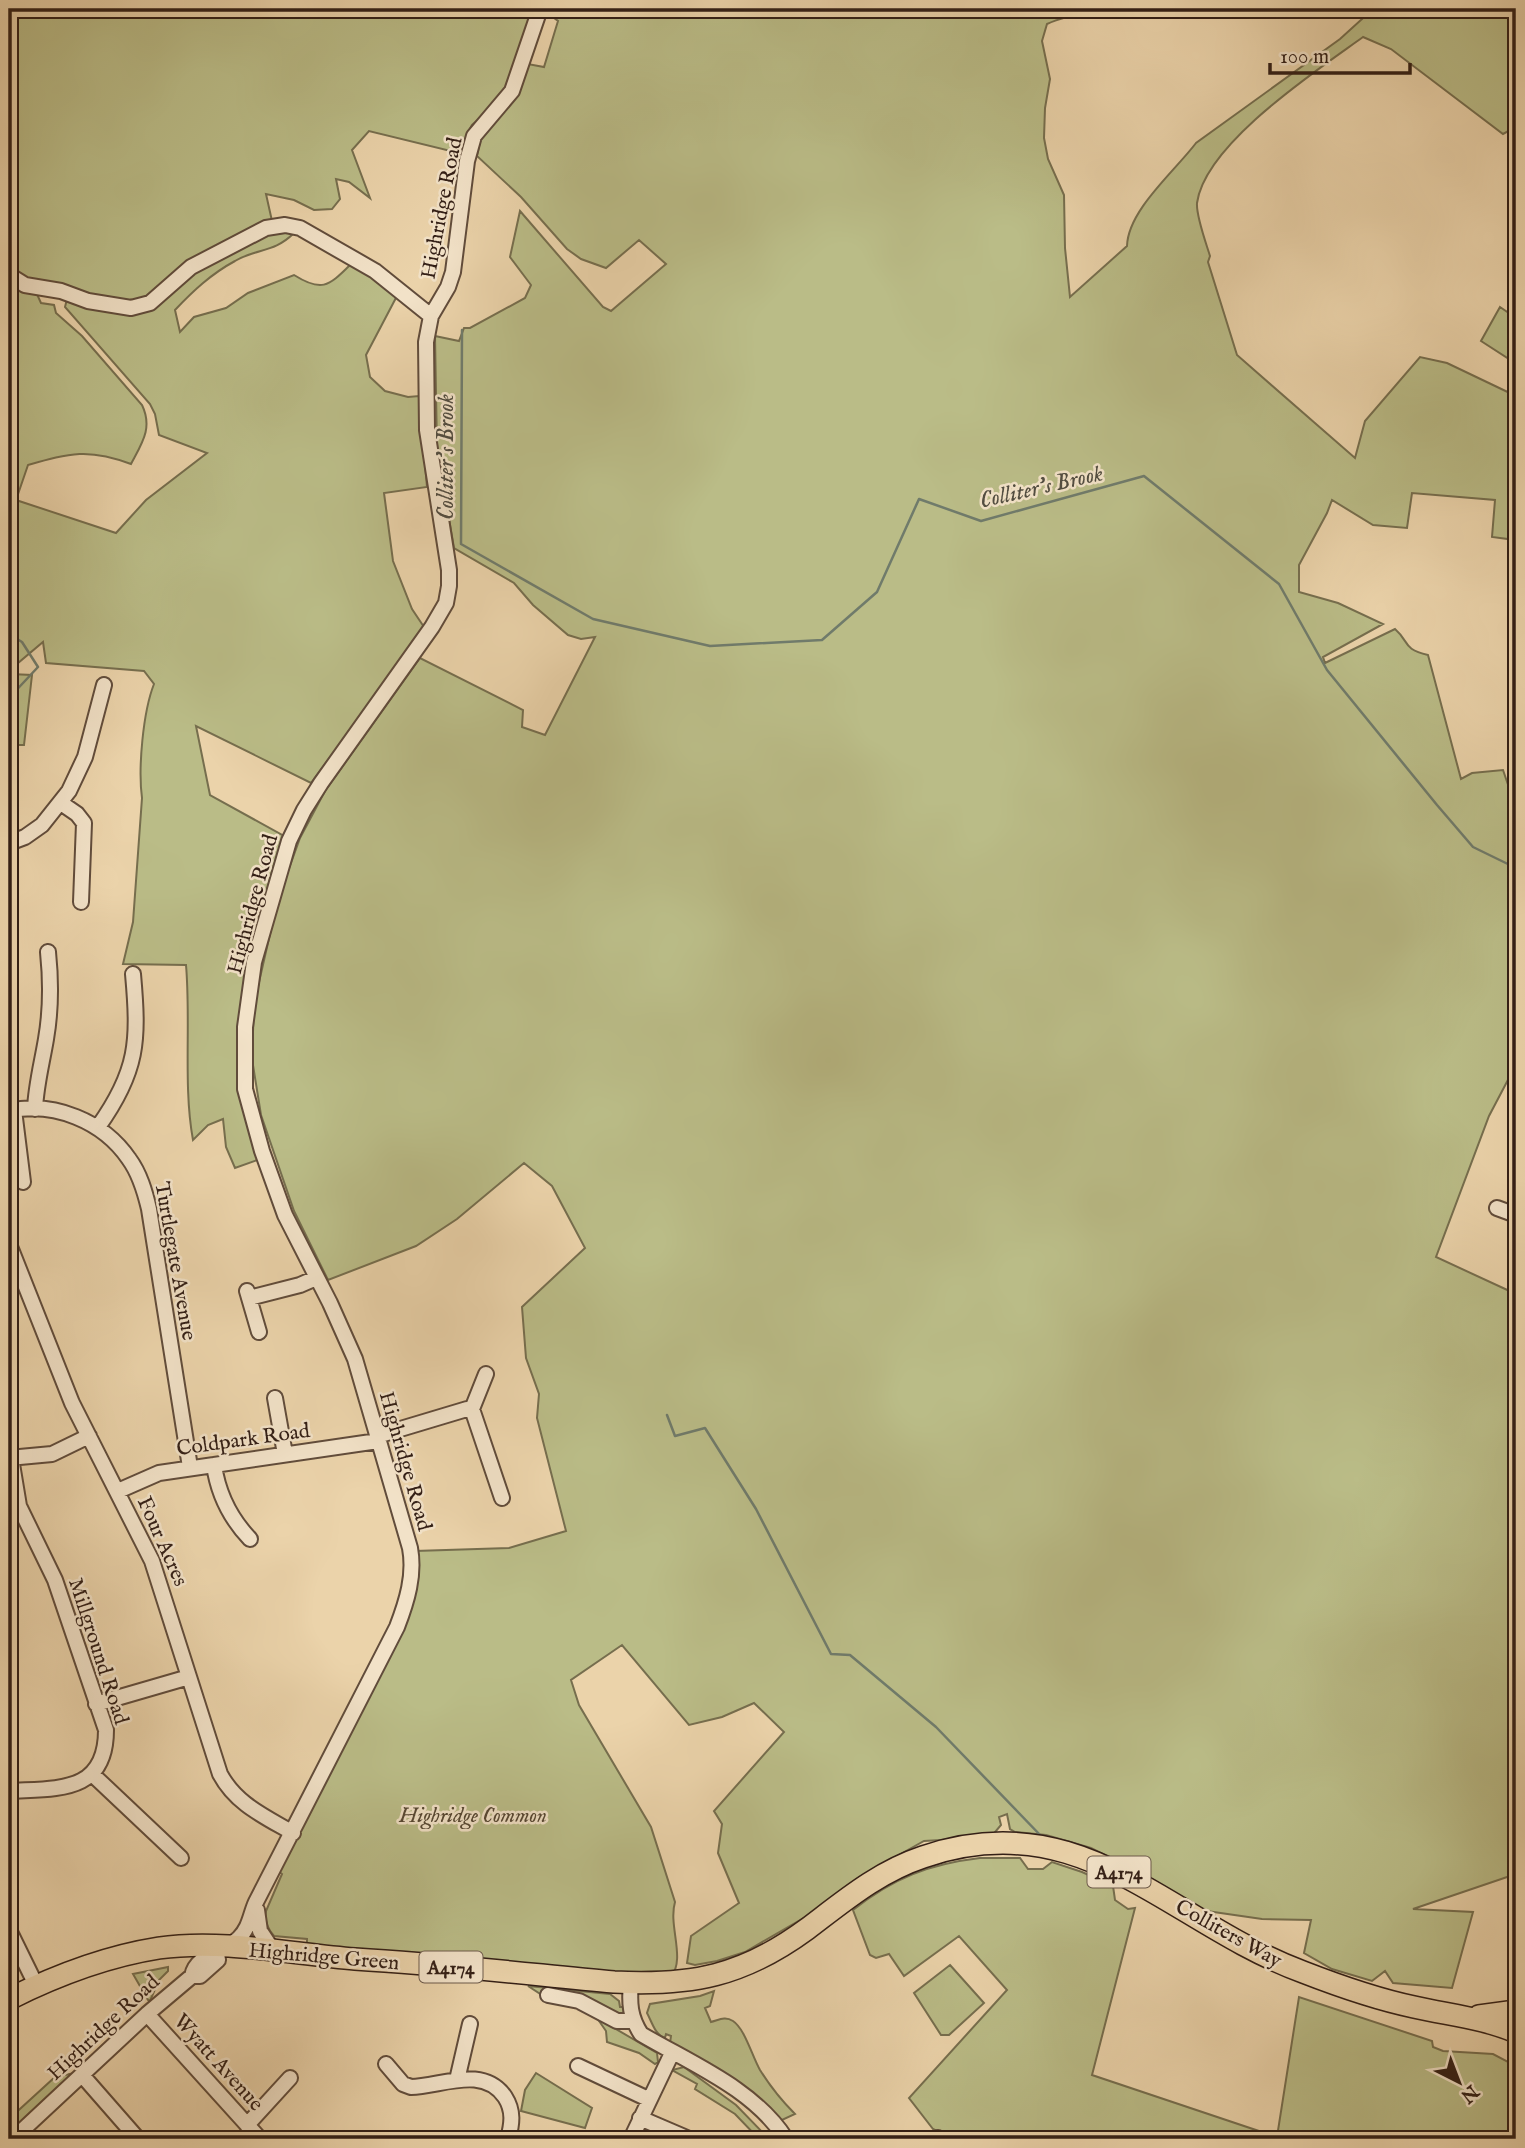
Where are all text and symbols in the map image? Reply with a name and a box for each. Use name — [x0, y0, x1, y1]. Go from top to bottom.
scale bar — [1270, 32, 1410, 76]
text: 100 m — [1280, 44, 1329, 71]
street label: Highridge Road — [416, 134, 470, 281]
water label: Colliter's Brook — [432, 394, 461, 520]
water label: Colliter's Brook — [977, 459, 1106, 516]
street label: Highridge Road — [222, 831, 285, 977]
street label: Turtlegate Avenue — [147, 1180, 202, 1343]
street label: Highridge Road — [372, 1389, 438, 1535]
street label: Coldpark Road — [175, 1418, 312, 1463]
street label: Four Acres — [130, 1492, 193, 1591]
street label: Millground Road — [61, 1575, 134, 1729]
park label: Highridge Common — [398, 1803, 547, 1830]
road number: A4174 — [1088, 1856, 1150, 1888]
street label: Colliters Way — [1170, 1894, 1287, 1975]
street label: Highridge Green — [247, 1937, 400, 1978]
road number: A4174 — [420, 1952, 482, 1982]
street label: Highridge Road — [42, 1969, 166, 2087]
street label: Wyatt Avenue — [167, 2009, 269, 2118]
north arrow — [1424, 2046, 1494, 2116]
text: N — [1454, 2078, 1484, 2108]

